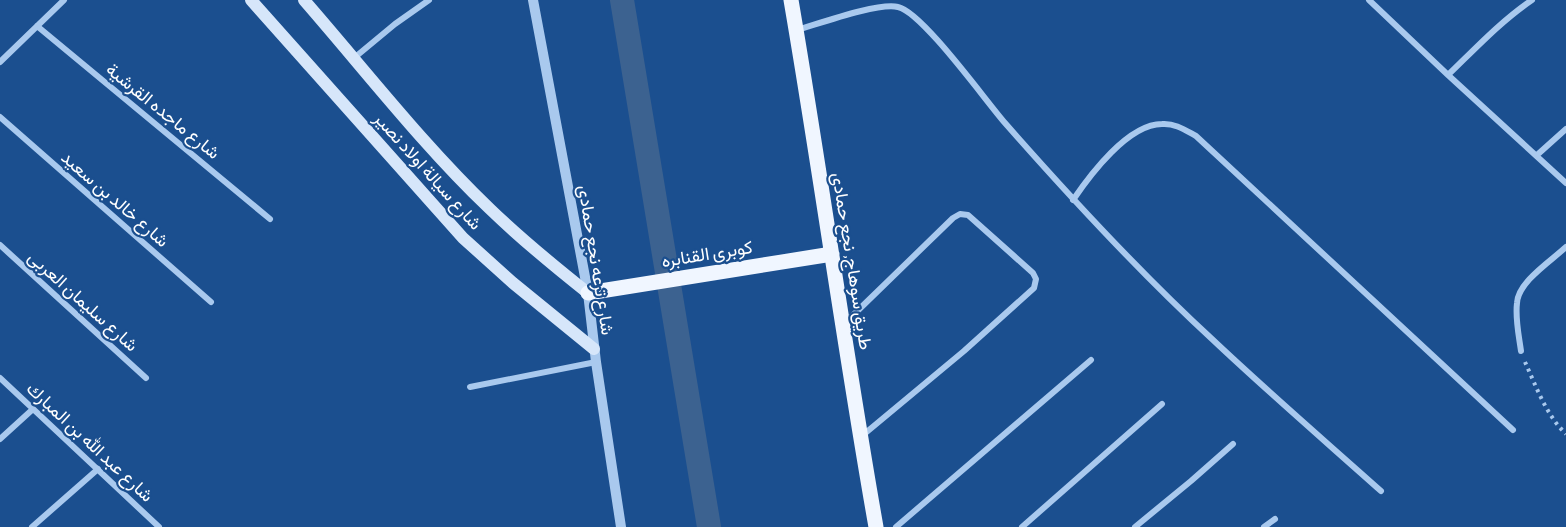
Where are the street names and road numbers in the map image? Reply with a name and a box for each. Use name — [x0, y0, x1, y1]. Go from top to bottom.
street label: شارع ماجده القرشية — [101, 61, 223, 165]
street label: شارع سيالة اولاد نصير — [368, 109, 484, 235]
street label: شارع خالد بن سعيد — [56, 149, 171, 253]
street label: طريق سوهاج, نجع حمادى — [826, 171, 874, 351]
street label: شارع ترعه نجع حمادى — [572, 184, 616, 337]
street label: كوبرى القنابره — [660, 239, 754, 272]
street label: شارع سليمان العربى — [23, 248, 141, 357]
street label: شارع عبد الله بن المبارك — [21, 377, 158, 507]

